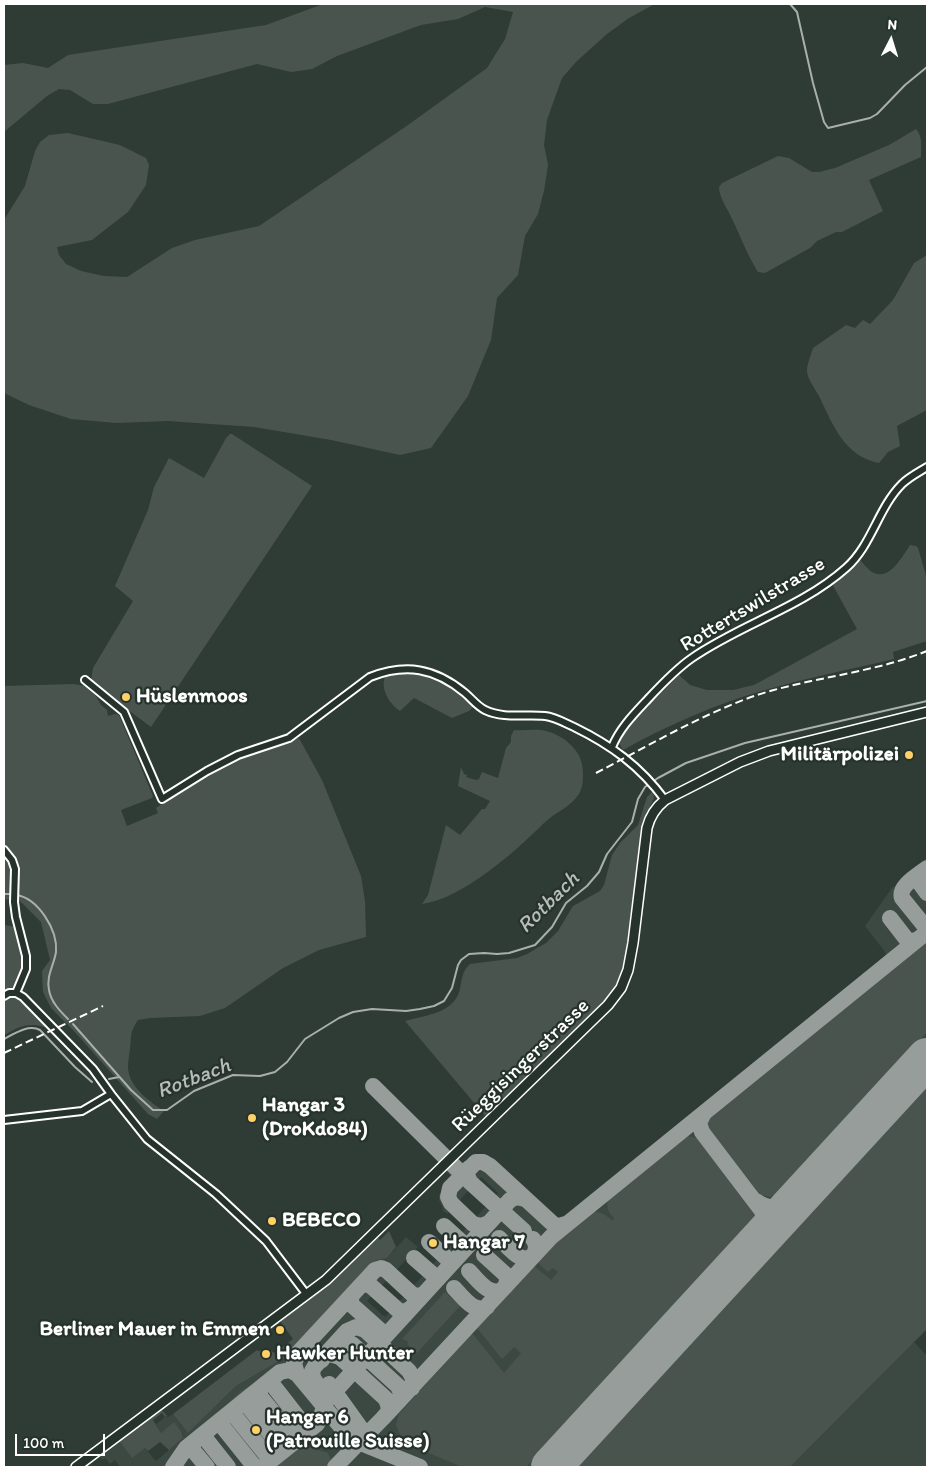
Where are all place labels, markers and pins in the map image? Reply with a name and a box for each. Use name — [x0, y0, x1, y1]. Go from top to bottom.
place label: Hüslenmoos — [136, 684, 248, 710]
marker: Hüslenmoos — [120, 691, 132, 703]
place label: Militärpolizei — [781, 742, 899, 768]
marker: Militärpolizei — [903, 749, 915, 761]
place label: Hangar 3 (DroKdo84) — [262, 1093, 368, 1143]
marker: Hangar 3 (DroKdo84) — [246, 1112, 258, 1124]
place label: BEBECO — [282, 1208, 361, 1234]
marker: BEBECO — [266, 1215, 278, 1227]
place label: Hangar 7 — [443, 1230, 525, 1256]
marker: Hangar 7 — [427, 1237, 439, 1249]
place label: Berliner Mauer in Emmen — [40, 1317, 270, 1343]
marker: Berliner Mauer in Emmen — [274, 1324, 286, 1336]
place label: Hawker Hunter — [276, 1341, 414, 1367]
marker: Hawker Hunter — [260, 1348, 272, 1360]
place label: Hangar 6 (Patrouille Suisse) — [266, 1405, 430, 1455]
marker: Hangar 6 (Patrouille Suisse) — [250, 1424, 262, 1436]

